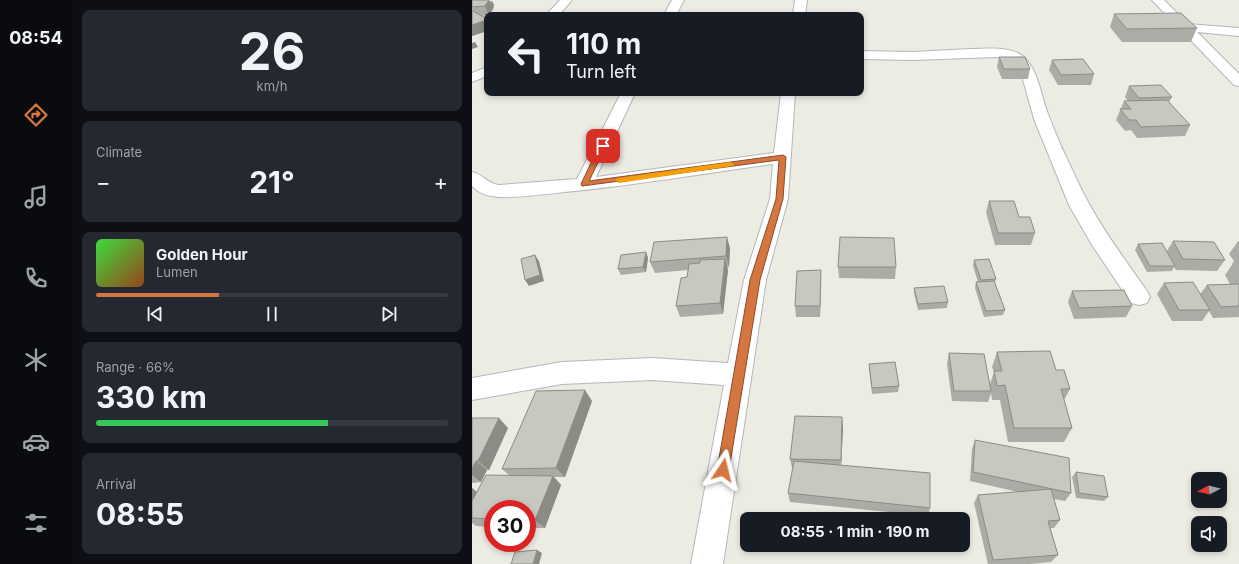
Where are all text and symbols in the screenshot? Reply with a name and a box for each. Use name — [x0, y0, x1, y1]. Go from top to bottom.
text: 26 — [239, 20, 305, 83]
text: 08:54 — [9, 27, 63, 48]
text: 110 m — [566, 27, 641, 61]
icon: left — [500, 28, 552, 80]
text: Turn left — [566, 61, 636, 82]
text: km/h — [257, 78, 287, 94]
icon: directions — [22, 101, 50, 129]
pin — [586, 129, 620, 163]
icon: arrive — [592, 135, 614, 157]
text: Climate — [96, 144, 142, 160]
text: 21° — [249, 164, 295, 200]
text: − — [96, 169, 111, 195]
text: + — [433, 169, 448, 195]
icon: music — [22, 183, 50, 211]
text: Golden Hour — [156, 245, 248, 264]
icon: phone — [22, 264, 50, 292]
text: Lumen — [156, 264, 198, 280]
icon: previous — [144, 303, 166, 325]
icon: pause — [261, 303, 283, 325]
icon: next — [378, 303, 400, 325]
icon: climate — [22, 346, 50, 374]
text: Range · 66% — [96, 359, 175, 375]
text: 330 km — [96, 379, 207, 415]
icon: car — [22, 428, 50, 456]
position arrow — [702, 449, 744, 491]
north arrow — [1191, 472, 1227, 508]
map controls — [1191, 472, 1227, 552]
text: Arrival — [96, 476, 136, 492]
text: 08:55 — [96, 496, 184, 532]
speed limit sign: 30 — [484, 500, 536, 552]
icon: filters — [22, 509, 50, 537]
button: sound — [1191, 516, 1227, 552]
text: 08:55 · 1 min · 190 m — [781, 522, 929, 541]

